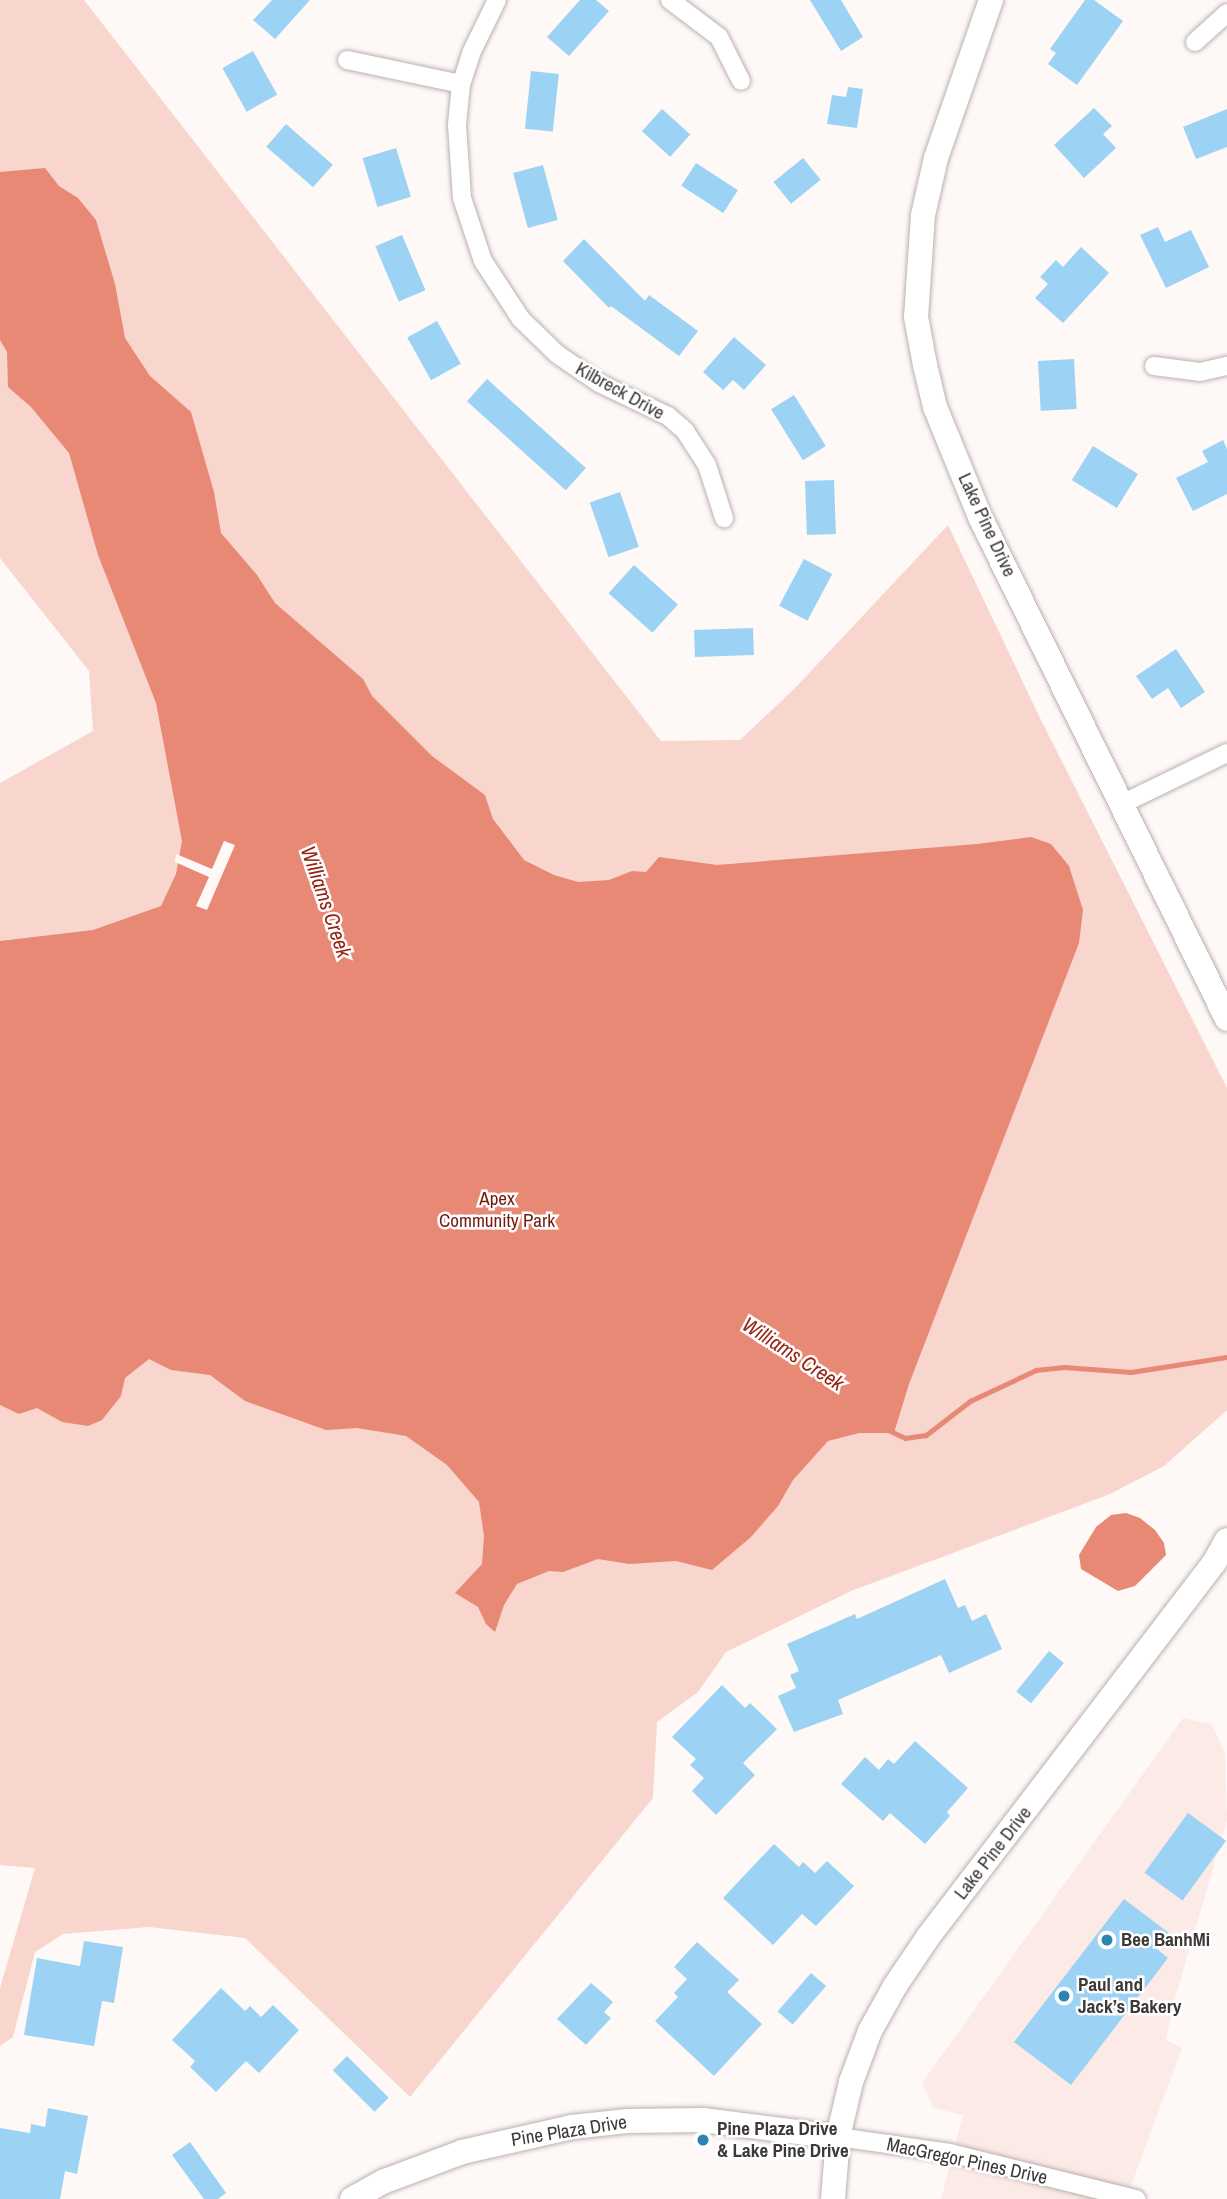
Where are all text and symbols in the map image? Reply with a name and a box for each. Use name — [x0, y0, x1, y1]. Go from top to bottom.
street label: Kilbreck Drive — [572, 357, 668, 425]
street label: Lake Pine Drive — [953, 470, 1021, 580]
water label: Williams Creek — [295, 843, 357, 961]
park label: Apex Community Park — [439, 1188, 555, 1232]
water label: Williams Creek — [737, 1312, 849, 1396]
street label: Lake Pine Drive — [950, 1802, 1036, 1904]
place label: Bee BanhMi — [1121, 1929, 1210, 1951]
marker: Bee BanhMi — [1099, 1932, 1115, 1948]
place label: Paul and Jack’s Bakery — [1078, 1974, 1181, 2018]
marker: Paul and Jack’s Bakery — [1056, 1988, 1072, 2004]
street label: Pine Plaza Drive — [509, 2111, 629, 2151]
place label: Pine Plaza Drive & Lake Pine Drive — [717, 2118, 849, 2162]
marker: Pine Plaza Drive & Lake Pine Drive — [695, 2132, 711, 2148]
street label: MacGregor Pines Drive — [885, 2133, 1049, 2189]

